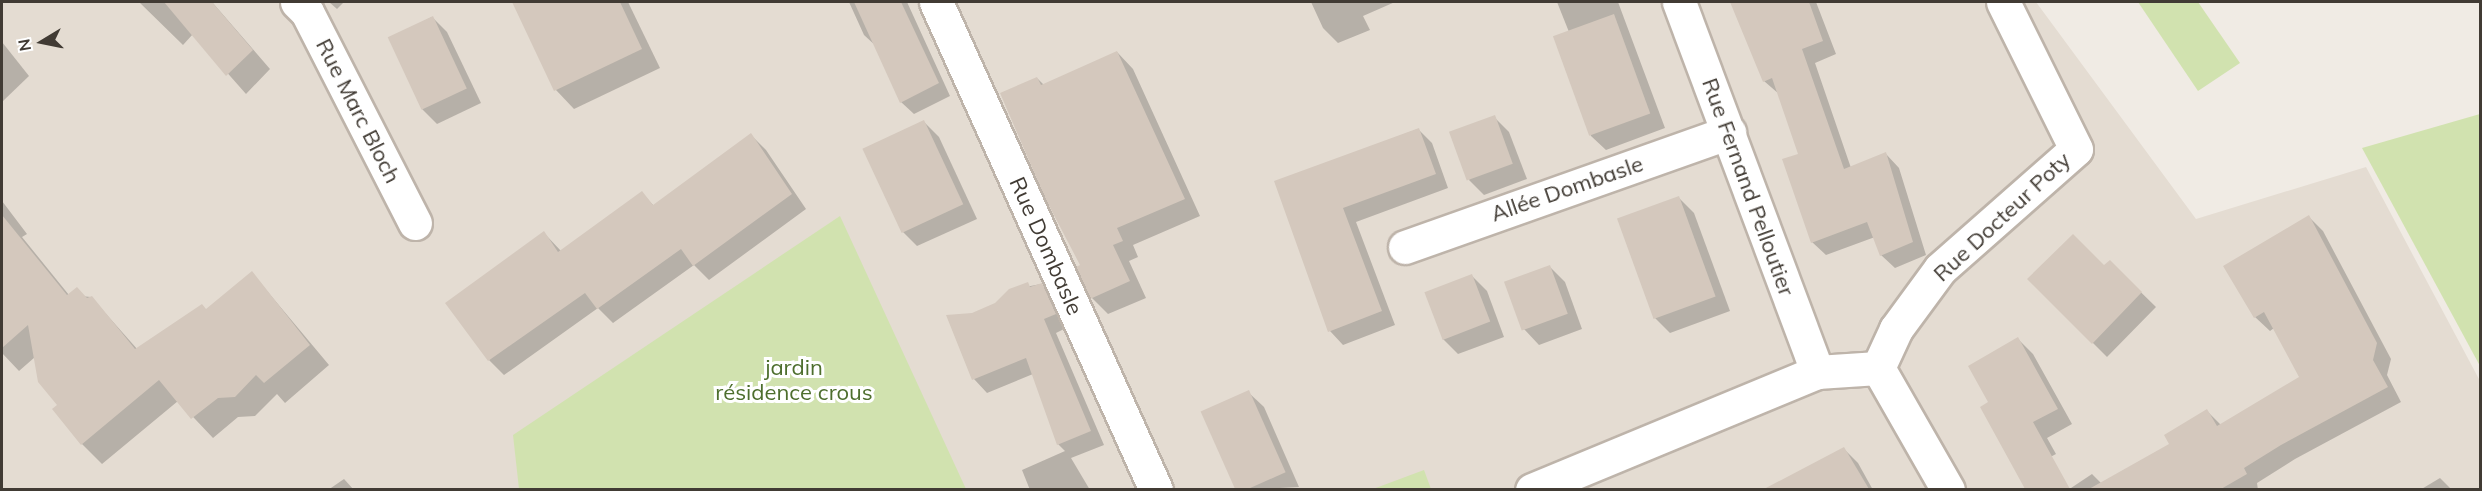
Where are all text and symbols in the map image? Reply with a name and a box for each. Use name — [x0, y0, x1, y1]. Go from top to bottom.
north arrow — [12, 12, 72, 72]
street label: Rue Marc Bloch — [310, 34, 406, 188]
text: N — [13, 37, 35, 53]
street label: Rue Fernand Pelloutier — [1696, 74, 1800, 300]
street label: Rue Docteur Poty — [1928, 147, 2076, 287]
street label: Allée Dombasle — [1487, 151, 1647, 227]
street label: Rue Dombasle — [1004, 173, 1088, 319]
park label: jardin résidence crous — [715, 354, 873, 406]

